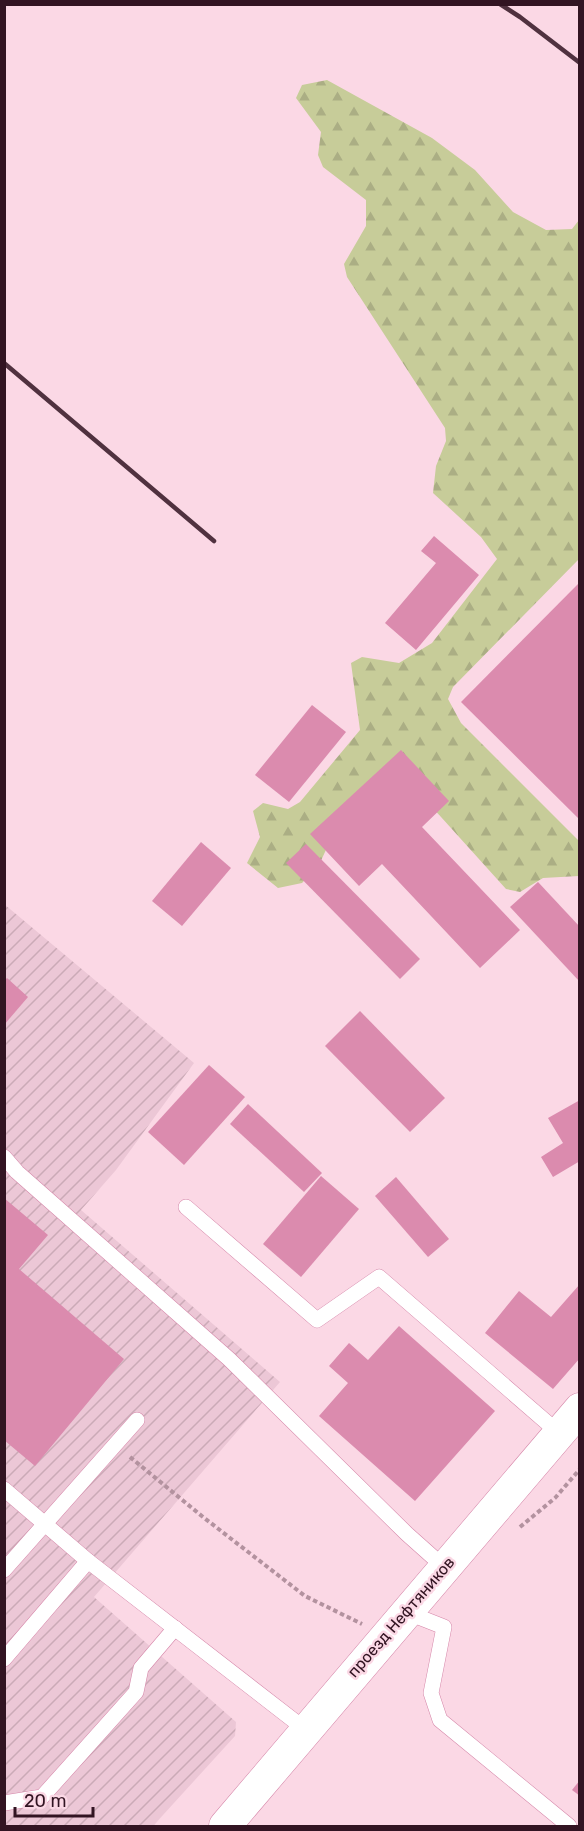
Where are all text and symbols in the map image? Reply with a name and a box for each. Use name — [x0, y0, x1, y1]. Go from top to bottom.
street label: проезд Нефтяников — [343, 1553, 459, 1681]
scale bar — [15, 1780, 93, 1818]
text: 20 m — [24, 1790, 66, 1812]

